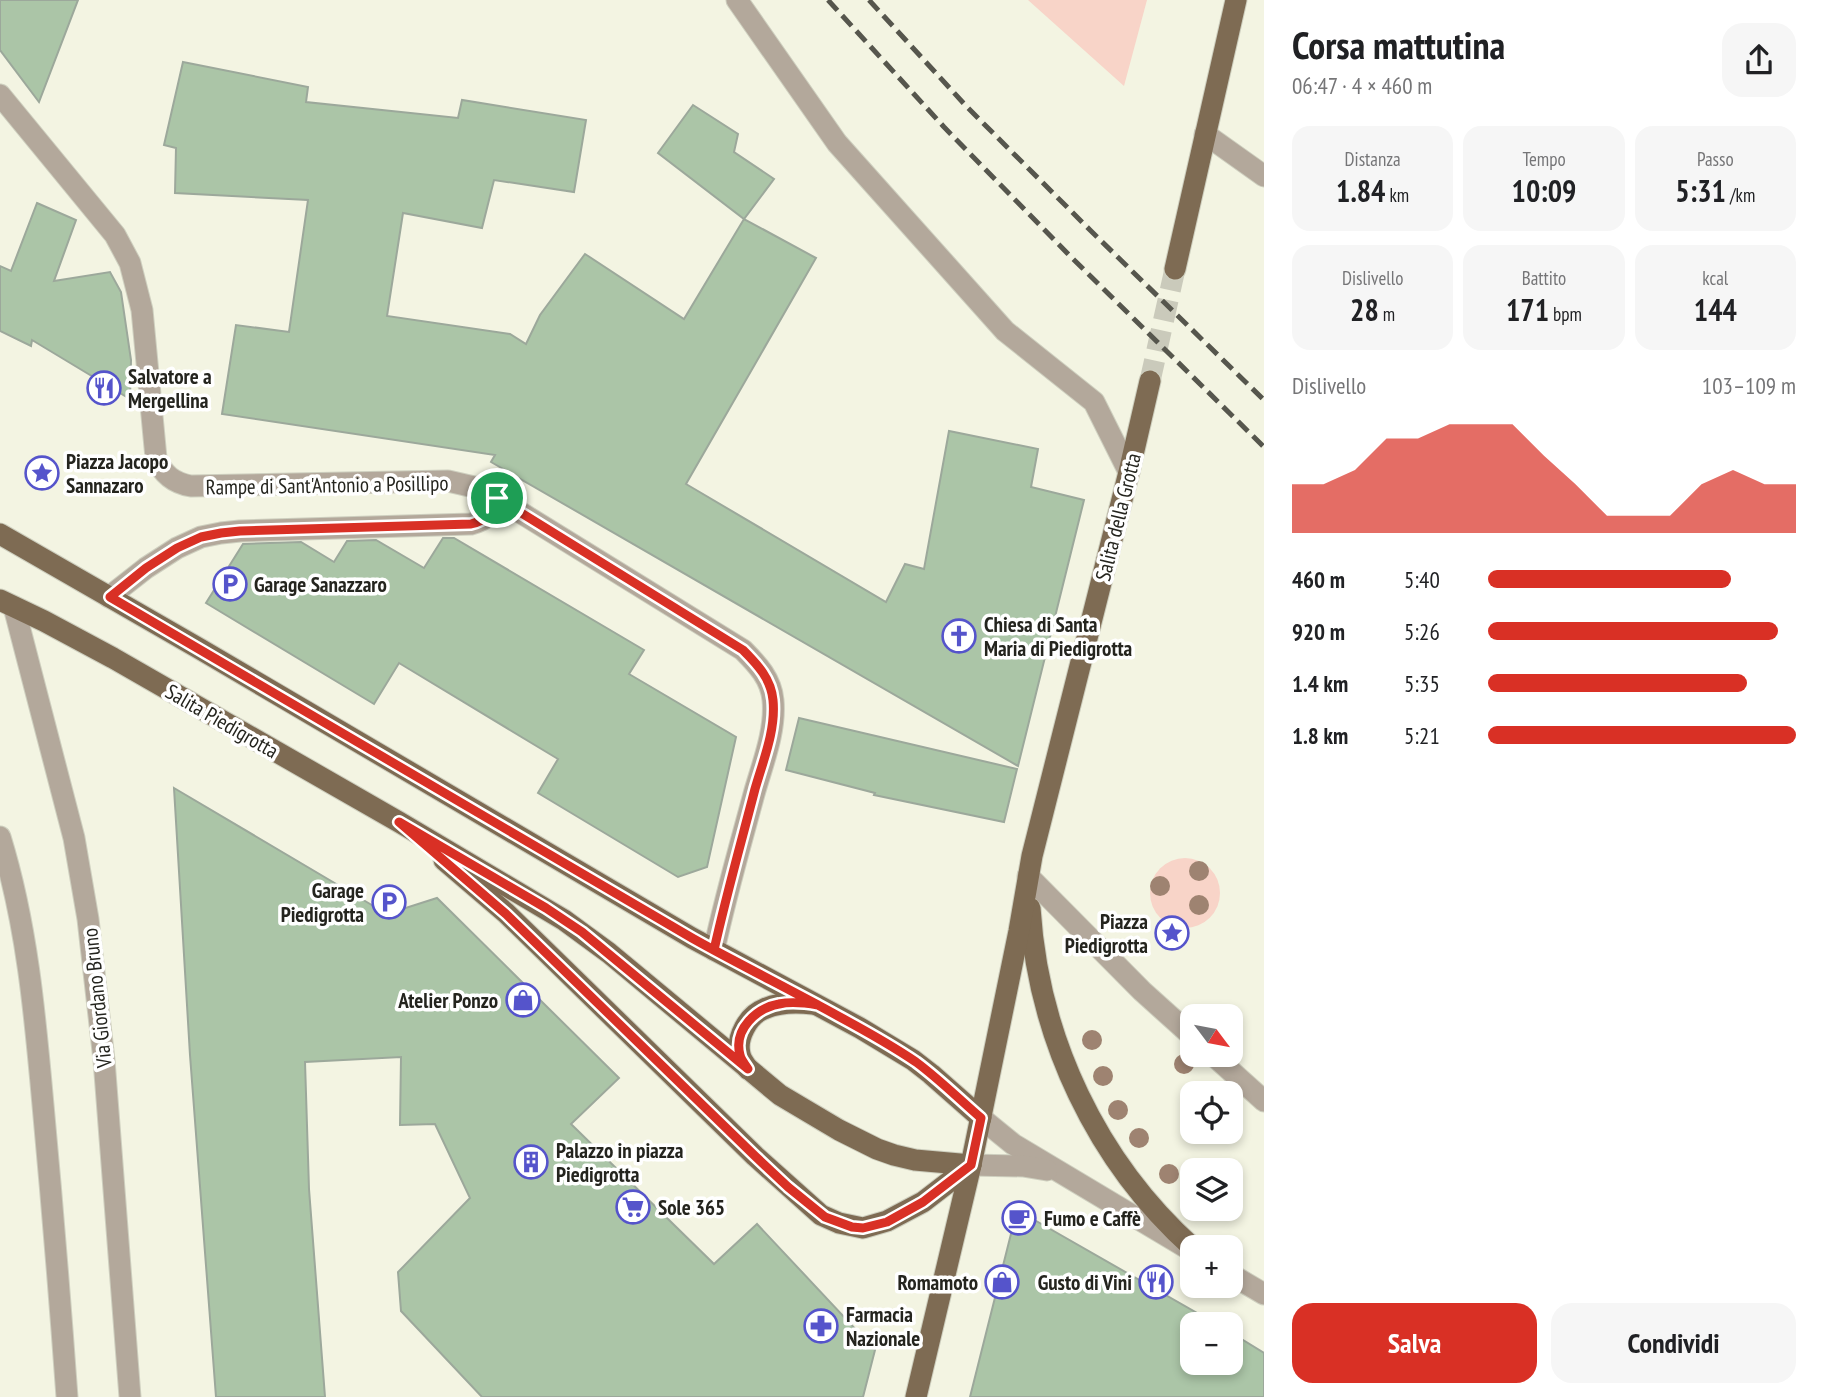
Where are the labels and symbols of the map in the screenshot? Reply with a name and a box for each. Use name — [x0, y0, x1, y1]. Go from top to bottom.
place label: Salvatore a Mergellina — [128, 363, 212, 414]
restaurant icon: Salvatore a Mergellina — [85, 369, 123, 407]
place label: Piazza Jacopo Sannazaro — [66, 448, 168, 499]
street label: Salita della Grotta — [1089, 450, 1147, 584]
place icon: Piazza Jacopo Sannazaro — [23, 454, 61, 492]
pin — [467, 468, 527, 528]
street label: Rampe di Sant'Antonio a Posillipo — [205, 469, 449, 501]
parking icon: Garage Sanazzaro — [211, 565, 249, 603]
place label: Garage Sanazzaro — [254, 571, 387, 598]
place label: Chiesa di Santa Maria di Piedigrotta — [984, 611, 1133, 662]
church icon: Chiesa di Santa Maria di Piedigrotta — [940, 617, 978, 655]
street label: Salita Piedigrotta — [161, 678, 283, 764]
place label: Garage Piedigrotta — [281, 877, 364, 928]
parking icon: Garage Piedigrotta — [370, 883, 408, 921]
place label: Piazza Piedigrotta — [1065, 908, 1148, 959]
place icon: Piazza Piedigrotta — [1153, 914, 1191, 952]
street label: Via Giordano Bruno — [76, 927, 118, 1070]
shop icon: Atelier Ponzo — [504, 981, 542, 1019]
place label: Atelier Ponzo — [397, 987, 498, 1014]
north arrow — [1180, 1004, 1242, 1068]
place label: Palazzo in piazza Piedigrotta — [556, 1137, 684, 1188]
building icon: Palazzo in piazza Piedigrotta — [512, 1143, 550, 1181]
supermarket icon: Sole 365 — [614, 1188, 652, 1226]
place label: Sole 365 — [658, 1194, 725, 1221]
cafe icon: Fumo e Caffè — [1000, 1199, 1038, 1237]
place label: Fumo e Caffè — [1044, 1205, 1141, 1232]
shop icon: Romamoto — [983, 1263, 1021, 1301]
restaurant icon: Gusto di Vini — [1137, 1263, 1175, 1301]
place label: Romamoto — [898, 1269, 978, 1296]
place label: Gusto di Vini — [1038, 1269, 1132, 1296]
place label: Farmacia Nazionale — [846, 1301, 920, 1352]
pharmacy icon: Farmacia Nazionale — [802, 1307, 840, 1345]

